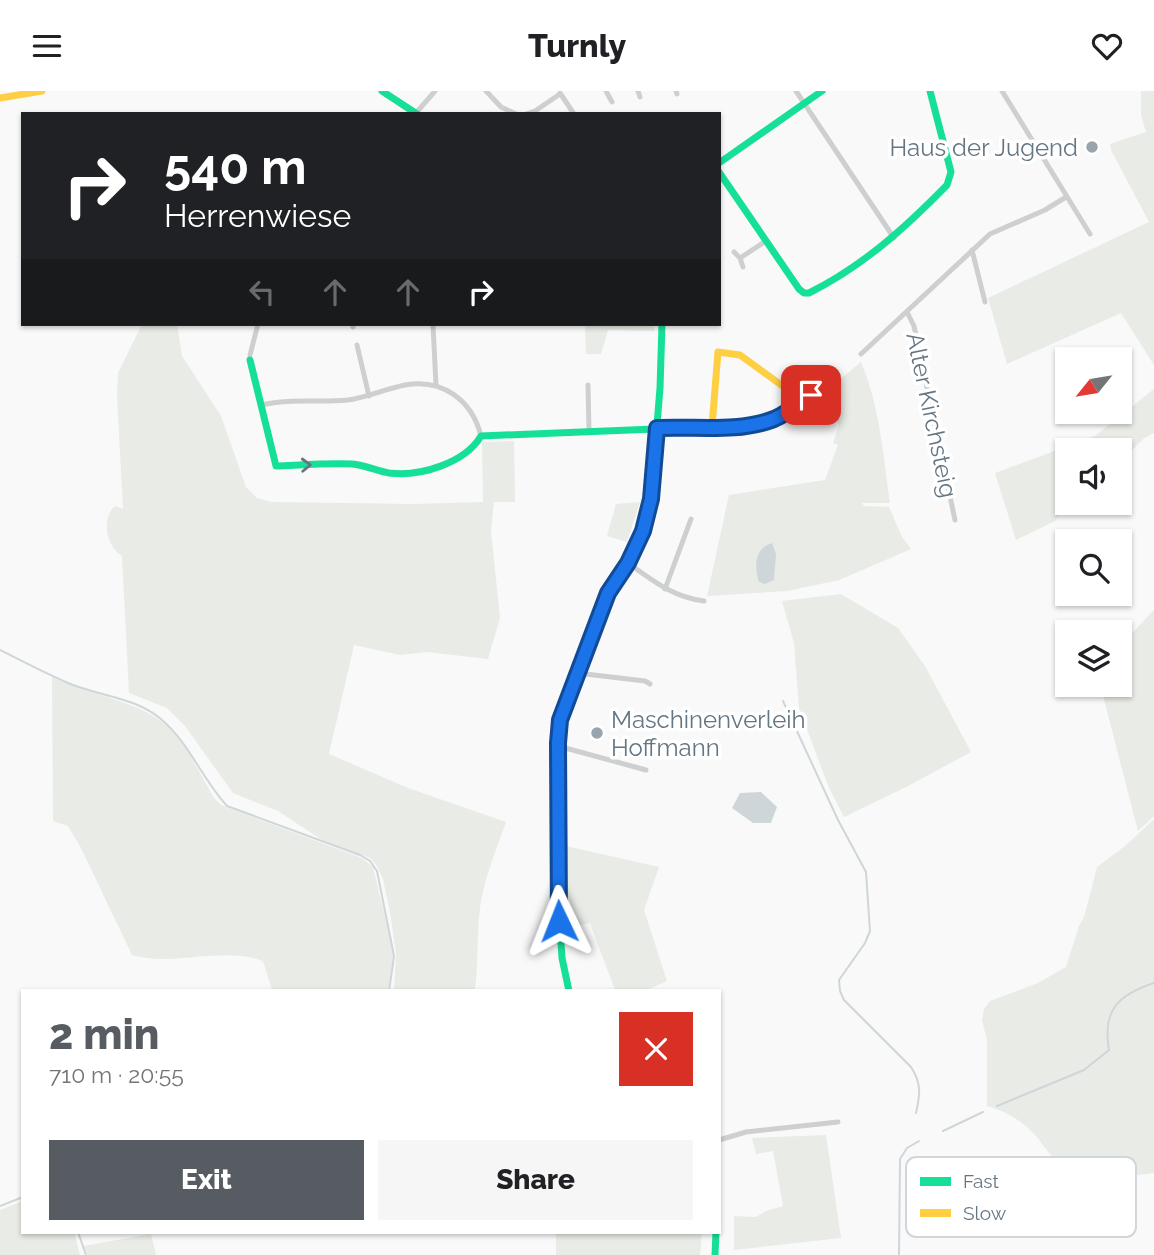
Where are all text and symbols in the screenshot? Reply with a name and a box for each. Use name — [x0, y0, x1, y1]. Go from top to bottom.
icon: menu — [28, 27, 66, 65]
text: Turnly — [528, 27, 626, 64]
icon: heart — [1088, 27, 1126, 65]
place label: Haus der Jugend — [889, 133, 1078, 162]
text: 540 m — [164, 138, 307, 195]
marker: Haus der Jugend — [1084, 139, 1100, 155]
icon: right — [49, 140, 140, 231]
text: Herrenwiese — [164, 197, 351, 234]
icon: left — [243, 273, 281, 311]
icon: ahead — [316, 273, 354, 311]
icon: ahead — [389, 273, 427, 311]
icon: right — [462, 273, 500, 311]
street label: Alter Kirchsteig — [900, 330, 964, 500]
north arrow — [1055, 347, 1132, 423]
map controls — [1055, 347, 1132, 697]
pin — [781, 365, 841, 425]
icon: arrive — [792, 376, 830, 414]
button: sound — [1055, 438, 1132, 515]
one-way arrow — [301, 457, 312, 473]
button: search — [1055, 529, 1132, 606]
button: layers — [1055, 620, 1132, 697]
place label: Maschinenverleih Hoffmann — [611, 705, 806, 762]
marker: Maschinenverleih Hoffmann — [589, 725, 605, 741]
position arrow — [522, 884, 596, 958]
text: 2 min — [49, 1010, 159, 1059]
button: close — [619, 1012, 693, 1086]
text: 710 m · 20:55 — [49, 1061, 184, 1088]
button: Exit — [49, 1140, 364, 1220]
button: Share — [378, 1140, 693, 1220]
legend — [906, 1157, 1136, 1237]
text: Fast — [963, 1170, 999, 1192]
text: Slow — [963, 1202, 1007, 1224]

